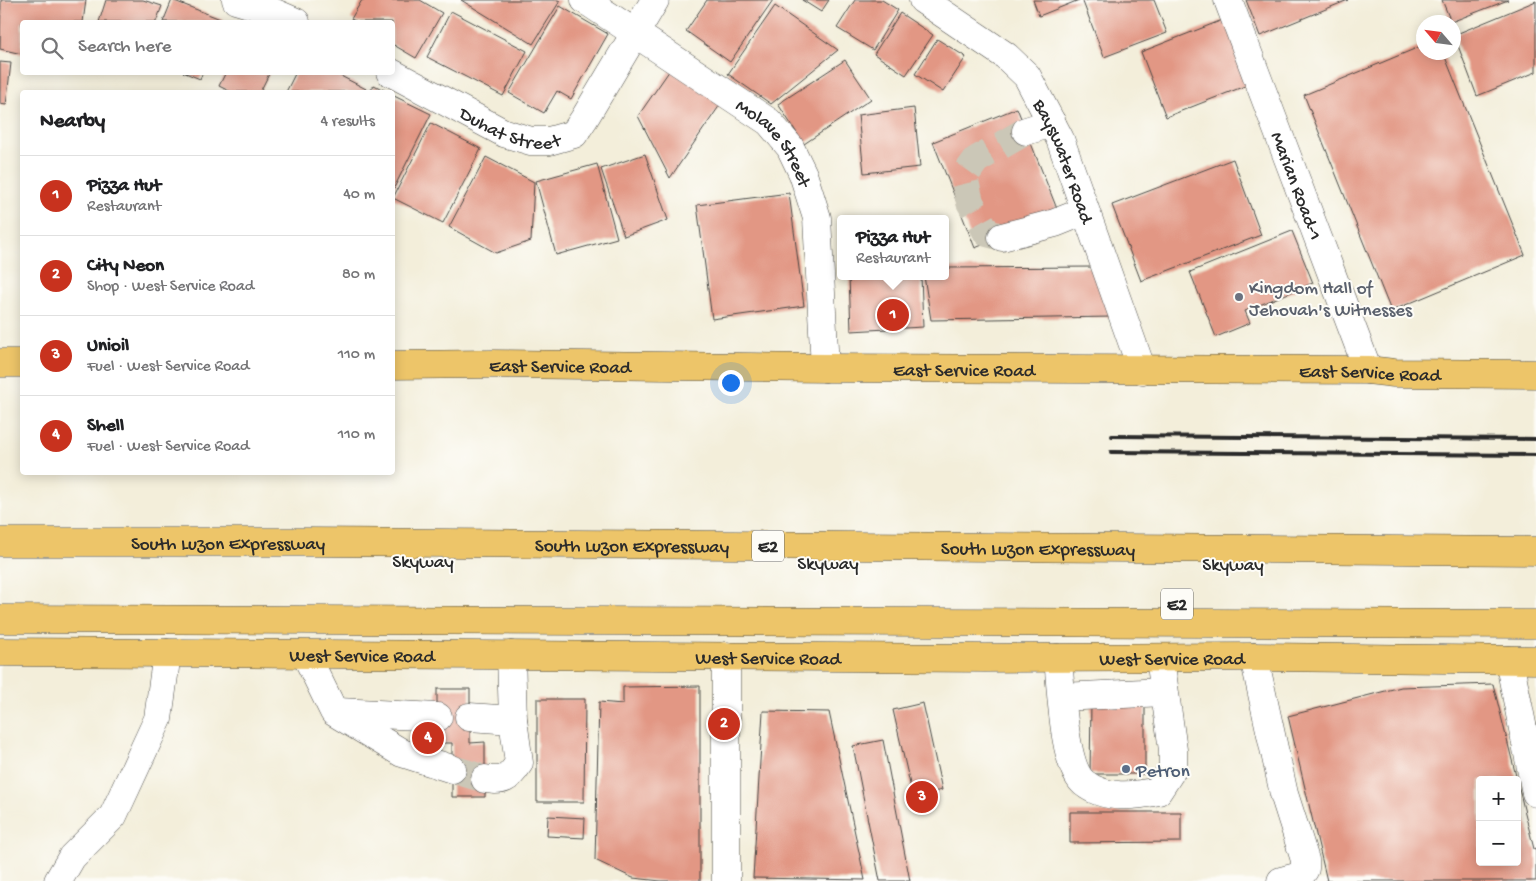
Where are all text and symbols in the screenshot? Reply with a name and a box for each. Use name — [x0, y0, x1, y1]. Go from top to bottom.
north arrow — [1416, 15, 1461, 60]
search box — [20, 20, 395, 75]
icon: search — [38, 34, 66, 62]
text: Search here — [78, 36, 172, 59]
street label: Molave Street — [730, 95, 815, 192]
street label: Bayswater Road — [1026, 95, 1098, 229]
street label: Duhat Street — [453, 102, 566, 157]
text: Nearby — [40, 110, 105, 135]
text: 4 results — [320, 113, 375, 132]
street label: Marian Road-1 — [1264, 129, 1326, 244]
text: Pizza Hut — [87, 175, 161, 198]
text: 1 — [53, 186, 59, 205]
text: 40 m — [343, 186, 375, 205]
text: Restaurant — [87, 198, 161, 217]
popup — [837, 215, 949, 280]
text: Pizza Hut — [856, 227, 930, 250]
text: Restaurant — [856, 250, 930, 269]
text: City Neon — [87, 255, 164, 278]
text: 2 — [52, 266, 60, 285]
text: 80 m — [342, 266, 375, 285]
text: Shop · West Service Road — [87, 278, 254, 297]
place label: Kingdom Hall of Jehovah's Witnesses — [1249, 278, 1413, 323]
marker: Kingdom Hall of Jehovah's Witnesses — [1233, 291, 1245, 303]
pin: 1 — [877, 296, 909, 334]
text: Unioil — [87, 335, 129, 358]
text: 3 — [52, 346, 60, 365]
text: 110 m — [338, 346, 375, 365]
street label: East Service Road — [489, 356, 633, 381]
text: Fuel · West Service Road — [87, 358, 249, 377]
street label: East Service Road — [893, 360, 1037, 384]
street label: East Service Road — [1299, 362, 1443, 388]
your location — [718, 370, 744, 396]
text: Shell — [87, 415, 124, 438]
text: 4 — [52, 426, 60, 445]
text: 110 m — [338, 426, 375, 445]
text: Fuel · West Service Road — [87, 438, 249, 457]
road number: E2 — [752, 530, 784, 562]
street label: South Luzon Expressway — [131, 534, 326, 557]
street label: South Luzon Expressway — [535, 536, 730, 560]
street label: South Luzon Expressway — [941, 539, 1136, 563]
street label: Skyway — [392, 552, 454, 575]
street label: Skyway — [797, 554, 859, 577]
street label: Skyway — [1202, 555, 1264, 578]
road number: E2 — [1161, 588, 1193, 620]
street label: West Service Road — [289, 646, 437, 670]
street label: West Service Road — [695, 648, 843, 672]
street label: West Service Road — [1099, 649, 1247, 673]
pin: 2 — [708, 705, 740, 743]
pin: 4 — [412, 719, 444, 757]
place label: Petron — [1135, 761, 1190, 784]
marker: Petron — [1120, 763, 1132, 775]
map controls — [1476, 776, 1521, 866]
button: + — [1476, 776, 1521, 821]
pin: 3 — [906, 778, 938, 816]
button: − — [1476, 821, 1521, 866]

